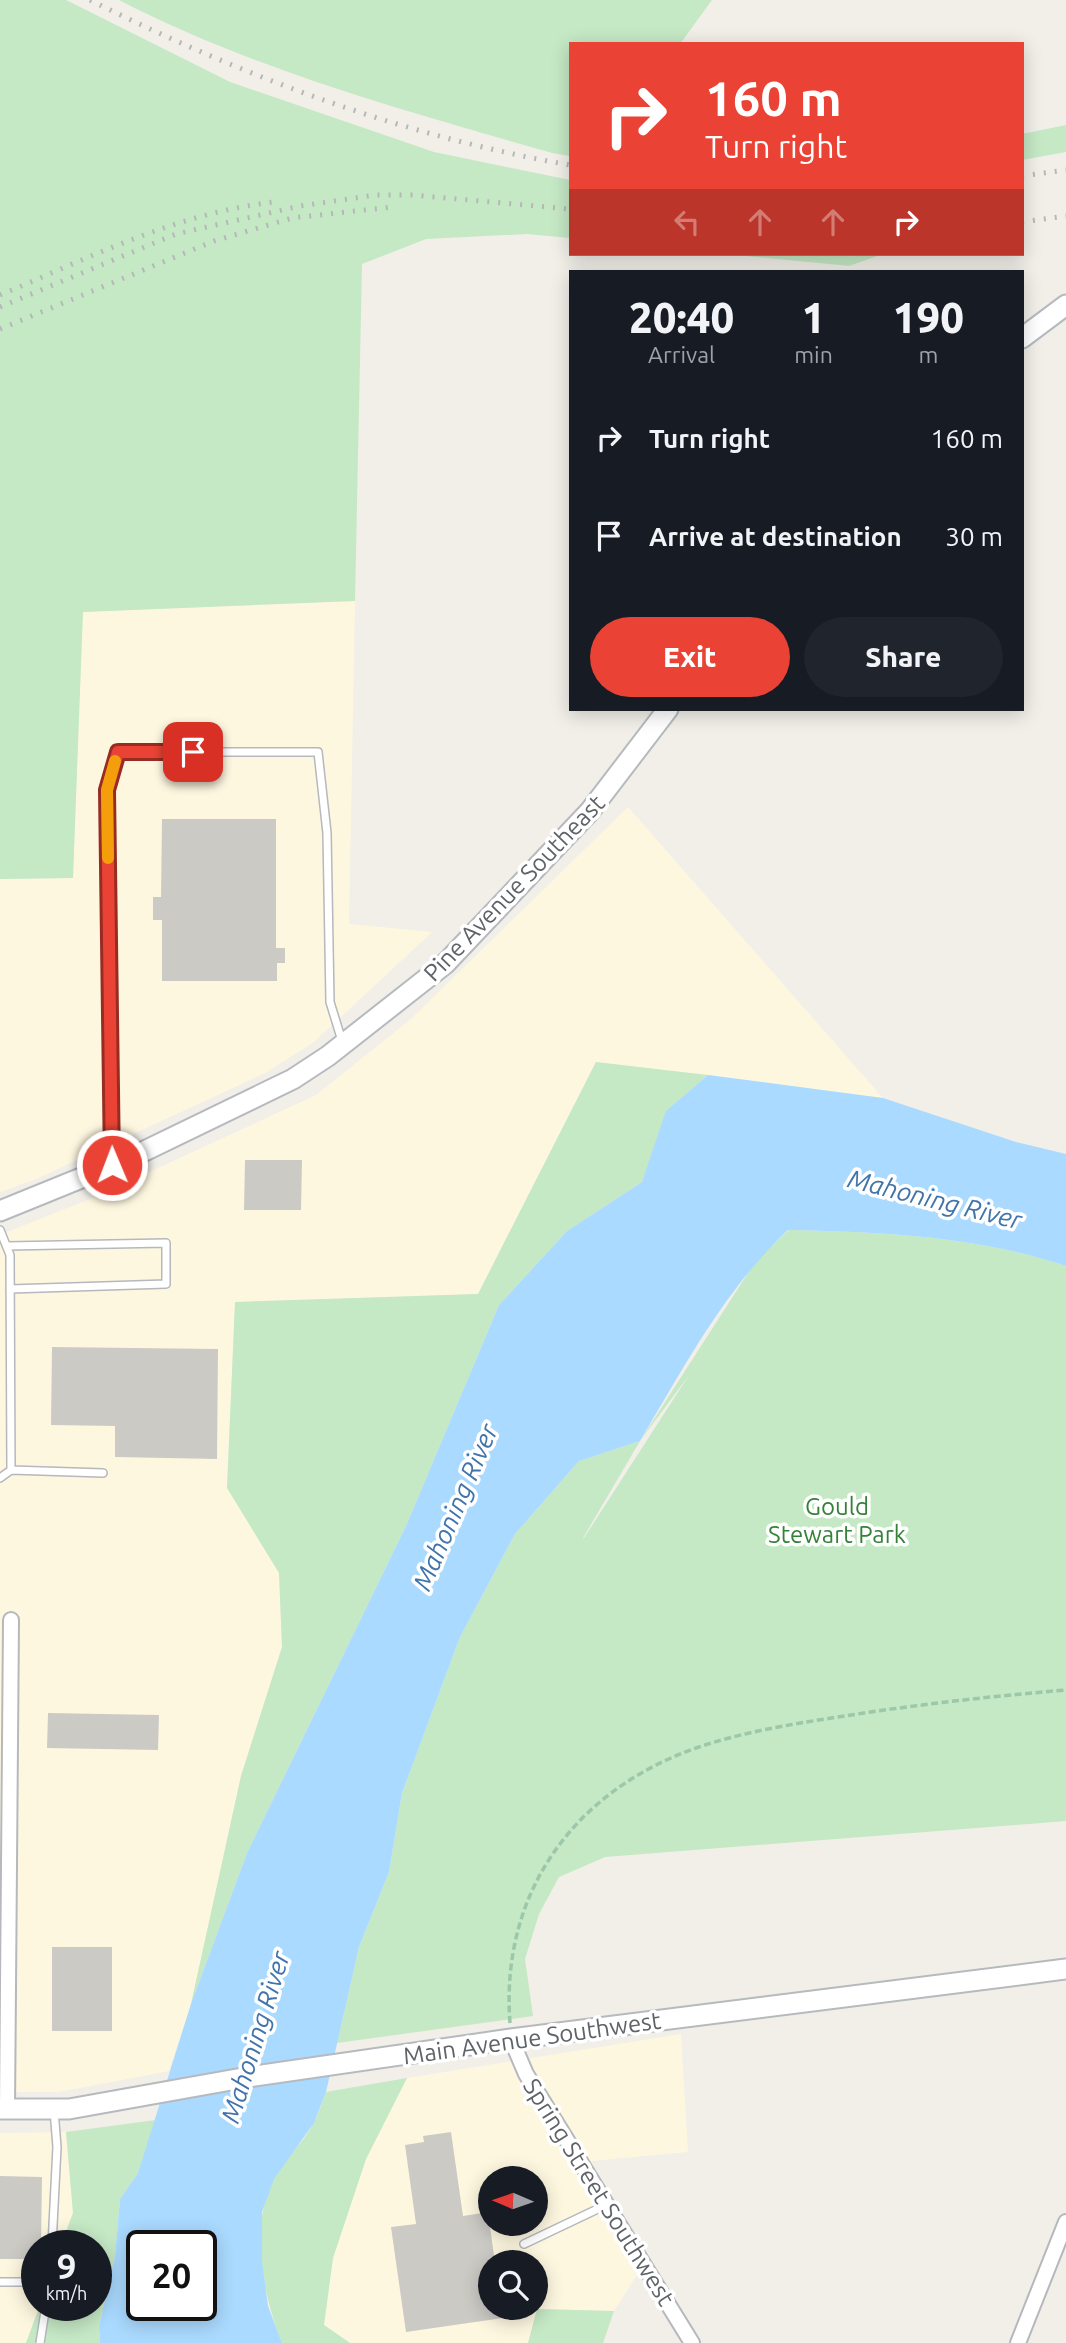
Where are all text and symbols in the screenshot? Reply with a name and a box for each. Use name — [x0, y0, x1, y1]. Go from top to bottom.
icon: right — [590, 70, 681, 161]
text: 160 m — [705, 70, 842, 125]
text: Turn right — [705, 128, 847, 164]
icon: left — [668, 203, 706, 241]
icon: ahead — [741, 203, 779, 241]
icon: ahead — [814, 203, 852, 241]
icon: right — [887, 203, 925, 241]
text: 20:40 — [629, 294, 734, 341]
text: 1 — [802, 294, 825, 341]
text: 190 — [893, 294, 964, 341]
text: Arrival — [648, 342, 715, 367]
text: min — [794, 342, 833, 367]
text: m — [918, 342, 938, 367]
icon: right — [590, 419, 628, 457]
text: Turn right — [649, 424, 770, 453]
text: 160 m — [931, 424, 1003, 453]
icon: arrive — [590, 517, 628, 555]
text: Arrive at destination — [649, 522, 902, 551]
text: 30 m — [945, 522, 1003, 551]
button: Exit — [590, 617, 790, 697]
button: Share — [804, 617, 1003, 697]
pin — [163, 722, 223, 782]
icon: arrive — [174, 733, 212, 771]
street label: Pine Avenue Southeast — [418, 789, 610, 987]
position arrow — [75, 1128, 149, 1202]
water label: Mahoning River — [845, 1163, 1026, 1235]
water label: Mahoning River — [407, 1418, 504, 1595]
park label: Gould Stewart Park — [768, 1493, 906, 1548]
water label: Mahoning River — [215, 1947, 295, 2126]
street label: Main Avenue Southwest — [402, 2006, 663, 2069]
street label: Spring Street Southwest — [518, 2074, 680, 2311]
north arrow — [478, 2166, 548, 2236]
map controls — [478, 2166, 548, 2320]
speed limit sign: 20 — [126, 2230, 217, 2321]
text: 9 — [57, 2246, 76, 2286]
button: search — [478, 2250, 548, 2320]
text: km/h — [46, 2283, 87, 2303]

